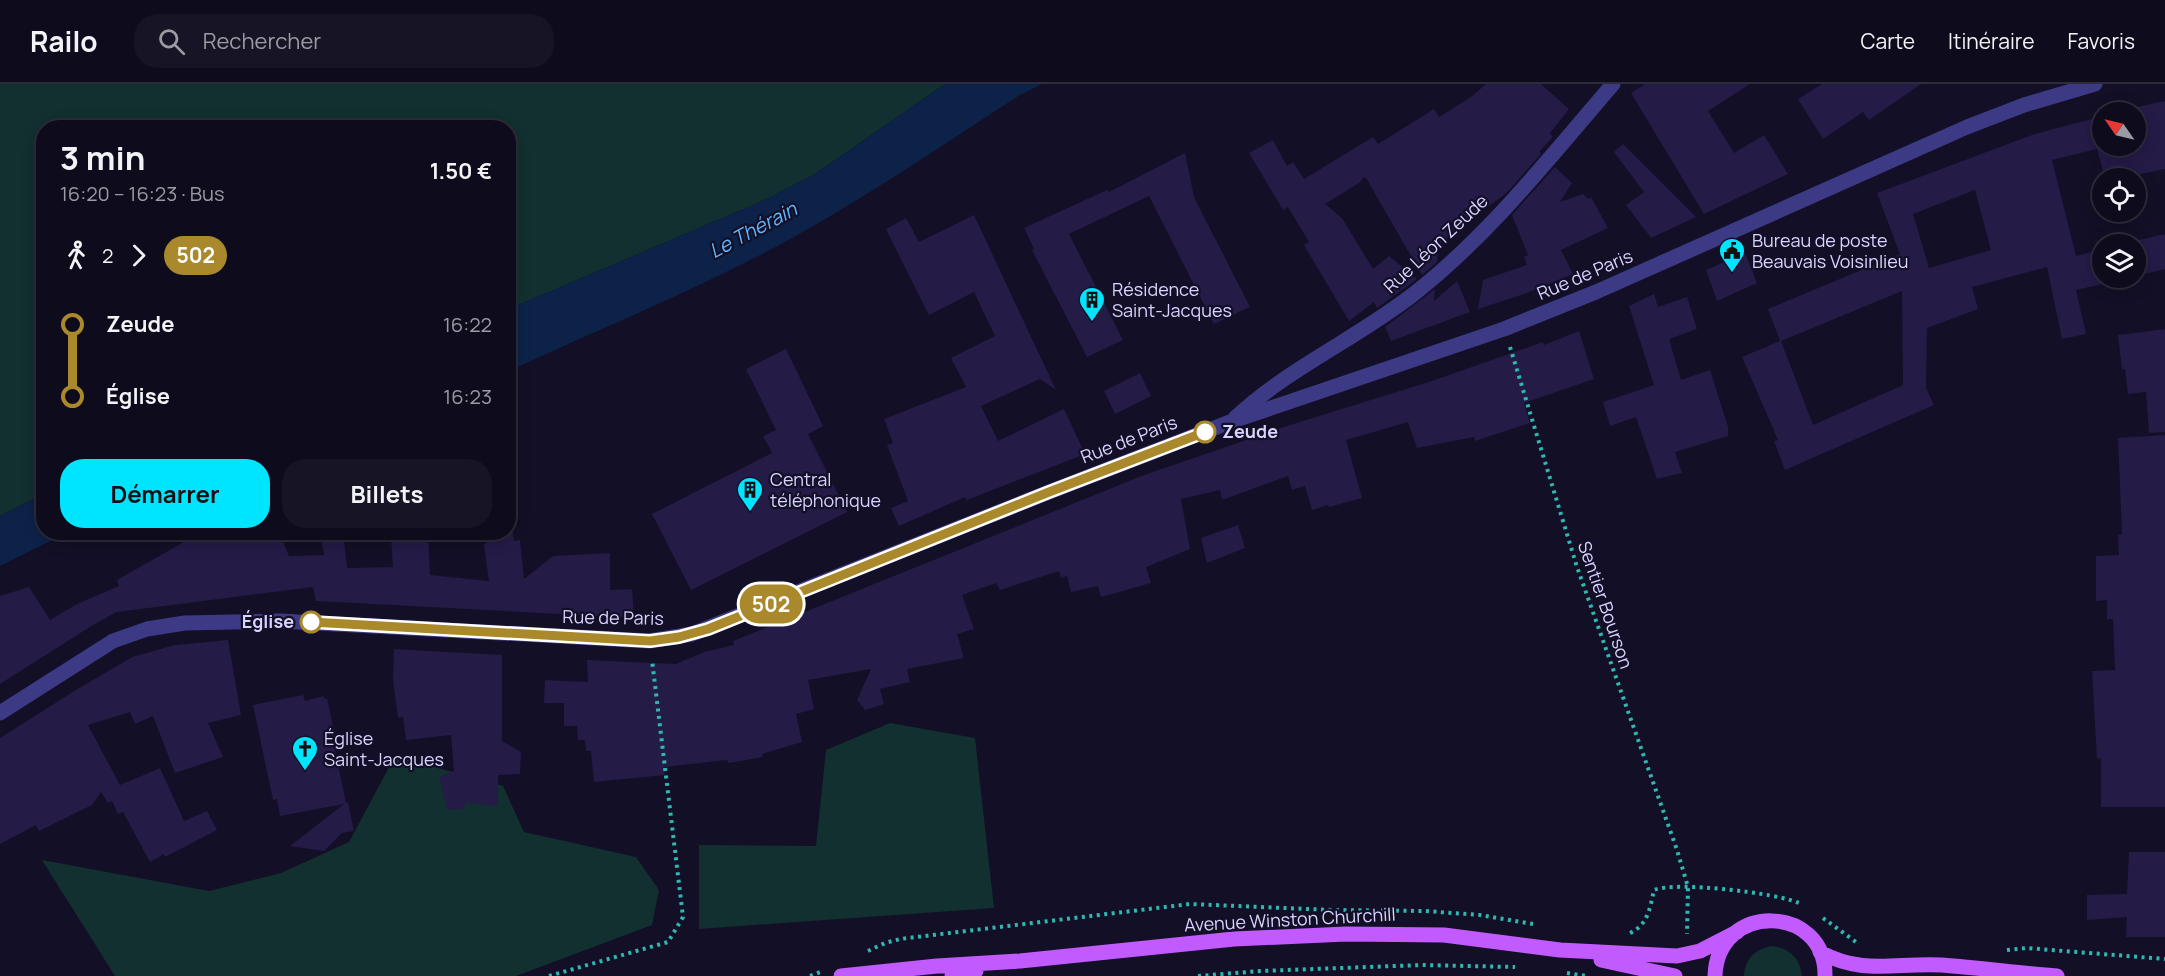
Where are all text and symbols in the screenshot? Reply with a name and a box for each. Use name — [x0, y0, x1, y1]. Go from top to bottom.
search box — [134, 14, 554, 68]
text: Railo — [30, 22, 98, 60]
icon: search — [155, 25, 188, 58]
text: Rechercher — [203, 26, 321, 56]
text: Carte — [1861, 27, 1915, 55]
text: Itinéraire — [1948, 27, 2034, 55]
text: Favoris — [2067, 27, 2135, 55]
north arrow — [2092, 102, 2146, 156]
map controls — [2092, 102, 2146, 288]
text: 3 min — [60, 135, 145, 180]
text: 1.50 € — [430, 156, 492, 186]
button: locate — [2092, 168, 2146, 222]
text: 16:20 – 16:23 · Bus — [60, 180, 224, 207]
street label: Rue Léon Zeude — [1378, 189, 1493, 298]
water label: Le Thérain — [704, 195, 802, 264]
place label: Bureau de poste Beauvais Voisinlieu — [1752, 228, 1909, 273]
button: layers — [2092, 234, 2146, 288]
public building icon: Bureau de poste Beauvais Voisinlieu — [1717, 236, 1747, 274]
icon: walk — [60, 239, 93, 272]
icon: forward — [122, 239, 155, 272]
text: 502 — [176, 241, 215, 269]
text: 2 — [102, 242, 113, 269]
street label: Rue de Paris — [1533, 243, 1636, 305]
place label: Résidence Saint-Jacques — [1112, 277, 1232, 322]
building icon: Résidence Saint-Jacques — [1077, 285, 1107, 323]
text: Zeude — [106, 309, 174, 339]
text: 16:22 — [443, 311, 492, 338]
text: Église — [106, 381, 170, 411]
text: 16:23 — [443, 383, 492, 410]
street label: Rue de Paris — [1077, 410, 1180, 468]
place label: Zeude — [1222, 419, 1278, 443]
marker: Zeude — [1194, 421, 1216, 443]
button: Démarrer — [60, 459, 270, 528]
button: Billets — [282, 459, 492, 528]
place label: Central téléphonique — [770, 467, 881, 512]
building icon: Central téléphonique — [735, 475, 765, 513]
street label: Sentier Bourson — [1573, 538, 1639, 672]
line badge: 502 — [736, 584, 806, 624]
text: 502 — [752, 590, 790, 618]
street label: Rue de Paris — [562, 604, 664, 630]
place label: Église — [242, 609, 294, 633]
marker: Église — [300, 611, 322, 633]
place label: Église Saint-Jacques — [324, 726, 444, 771]
church icon: Église Saint-Jacques — [290, 734, 320, 772]
street label: Avenue Winston Churchill — [1184, 901, 1396, 937]

